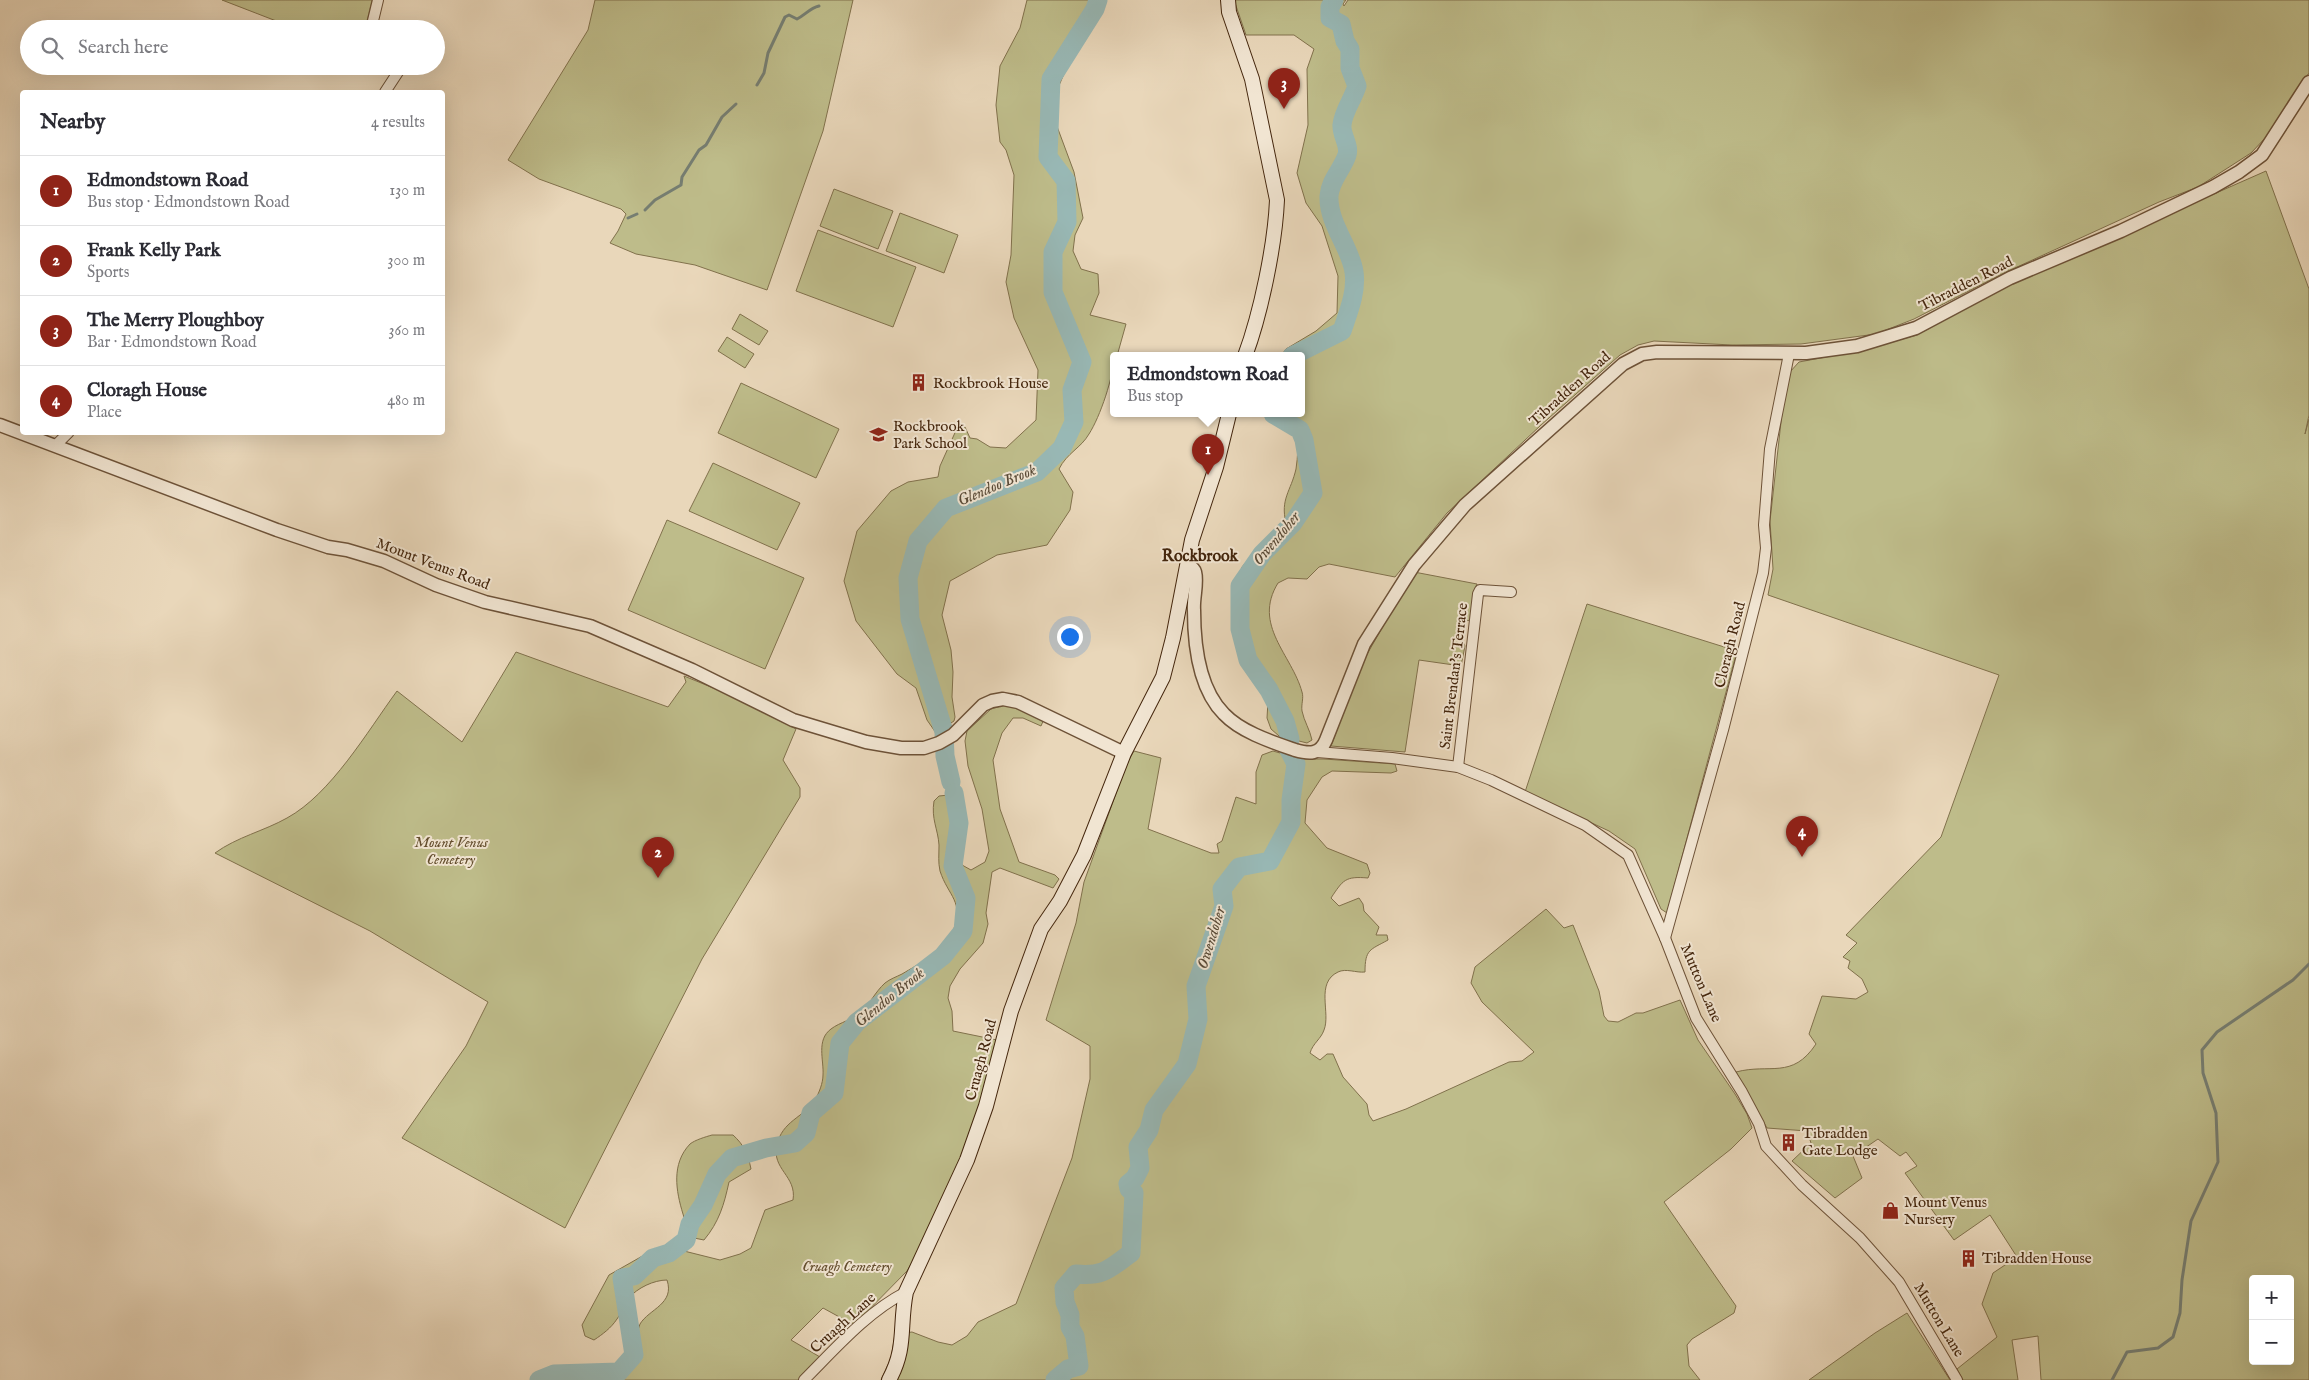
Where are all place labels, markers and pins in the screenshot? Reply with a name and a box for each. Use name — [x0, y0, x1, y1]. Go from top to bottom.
pin: 3 — [1268, 68, 1300, 109]
building icon: Rockbrook House — [909, 373, 929, 393]
place label: Rockbrook House — [933, 374, 1048, 393]
place label: Rockbrook Park School — [893, 417, 968, 453]
school or university icon: Rockbrook Park School — [869, 425, 889, 445]
pin: 1 — [1192, 434, 1224, 475]
pin: 4 — [1786, 816, 1818, 857]
pin: 2 — [642, 837, 674, 878]
place label: Tibradden Gate Lodge — [1802, 1124, 1878, 1160]
building icon: Tibradden Gate Lodge — [1778, 1132, 1798, 1152]
place label: Mount Venus Nursery — [1904, 1193, 1987, 1229]
shop icon: Mount Venus Nursery — [1880, 1201, 1900, 1221]
building icon: Tibradden House — [1958, 1248, 1978, 1268]
place label: Tibradden House — [1982, 1249, 2092, 1268]

